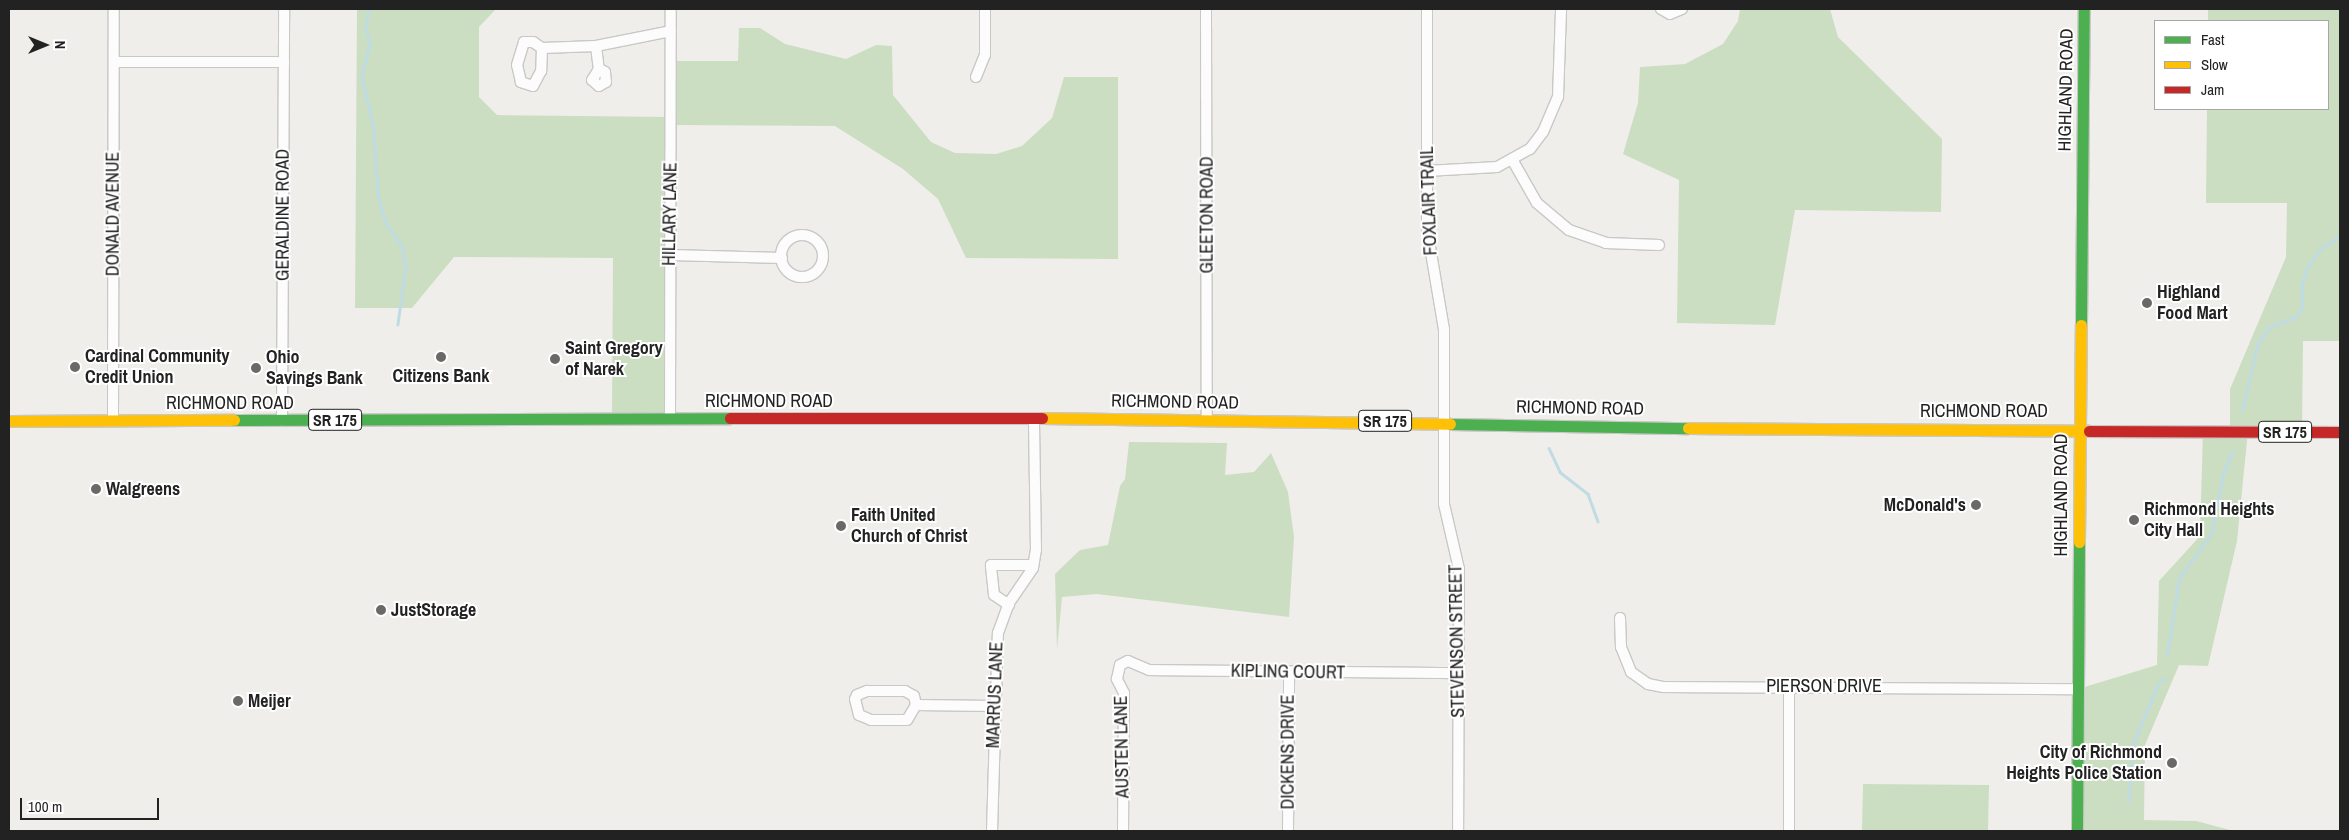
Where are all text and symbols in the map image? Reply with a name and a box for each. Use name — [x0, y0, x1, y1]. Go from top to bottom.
north arrow — [20, 20, 70, 70]
legend — [2154, 20, 2329, 110]
street label: HIGHLAND ROAD — [2054, 28, 2078, 152]
text: Fast — [2201, 29, 2224, 50]
text: N — [51, 41, 69, 49]
text: Slow — [2201, 54, 2228, 75]
text: Jam — [2201, 79, 2224, 100]
street label: FOXLAIR TRAIL — [1416, 146, 1442, 256]
street label: GERALDINE ROAD — [272, 149, 294, 281]
street label: DONALD AVENUE — [102, 151, 124, 277]
street label: GLEETON ROAD — [1196, 156, 1218, 274]
street label: HILLARY LANE — [658, 162, 682, 266]
place label: Highland Food Mart — [2157, 282, 2228, 324]
marker: Highland Food Mart — [2141, 297, 2153, 309]
place label: Saint Gregory of Narek — [565, 338, 663, 380]
place label: Cardinal Community Credit Union — [85, 346, 229, 388]
place label: Ohio Savings Bank — [266, 347, 363, 389]
marker: Citizens Bank — [435, 351, 447, 363]
marker: Saint Gregory of Narek — [549, 353, 561, 365]
marker: Cardinal Community Credit Union — [69, 361, 81, 373]
marker: Ohio Savings Bank — [250, 362, 262, 374]
place label: Citizens Bank — [393, 365, 489, 387]
street label: RICHMOND ROAD — [705, 390, 833, 412]
street label: RICHMOND ROAD — [1111, 390, 1239, 414]
street label: RICHMOND ROAD — [166, 392, 294, 414]
street label: RICHMOND ROAD — [1516, 396, 1644, 420]
street label: RICHMOND ROAD — [1920, 400, 2048, 422]
road number: SR 175 — [308, 406, 362, 434]
road number: SR 175 — [1358, 408, 1412, 434]
road number: SR 175 — [2258, 418, 2312, 446]
street label: HIGHLAND ROAD — [2050, 433, 2072, 557]
place label: Walgreens — [106, 478, 180, 500]
marker: Walgreens — [90, 483, 102, 495]
place label: McDonald's — [1884, 494, 1966, 516]
marker: McDonald's — [1970, 499, 1982, 511]
place label: Richmond Heights City Hall — [2144, 499, 2274, 542]
place label: Faith United Church of Christ — [851, 505, 967, 548]
marker: Richmond Heights City Hall — [2128, 514, 2140, 526]
marker: Faith United Church of Christ — [835, 520, 847, 532]
street label: STEVENSON STREET — [1445, 564, 1469, 718]
place label: JustStorage — [391, 599, 476, 621]
marker: JustStorage — [375, 604, 387, 616]
street label: MARRUS LANE — [982, 641, 1008, 749]
street label: KIPLING COURT — [1231, 660, 1345, 684]
street label: PIERSON DRIVE — [1766, 675, 1882, 697]
place label: Meijer — [248, 690, 291, 712]
marker: Meijer — [232, 695, 244, 707]
street label: DICKENS DRIVE — [1277, 695, 1299, 809]
street label: AUSTEN LANE — [1110, 696, 1134, 798]
place label: City of Richmond Heights Police Station — [2006, 742, 2162, 784]
marker: City of Richmond Heights Police Station — [2166, 757, 2178, 769]
scale bar — [22, 788, 161, 820]
text: 100 m — [28, 796, 62, 817]

